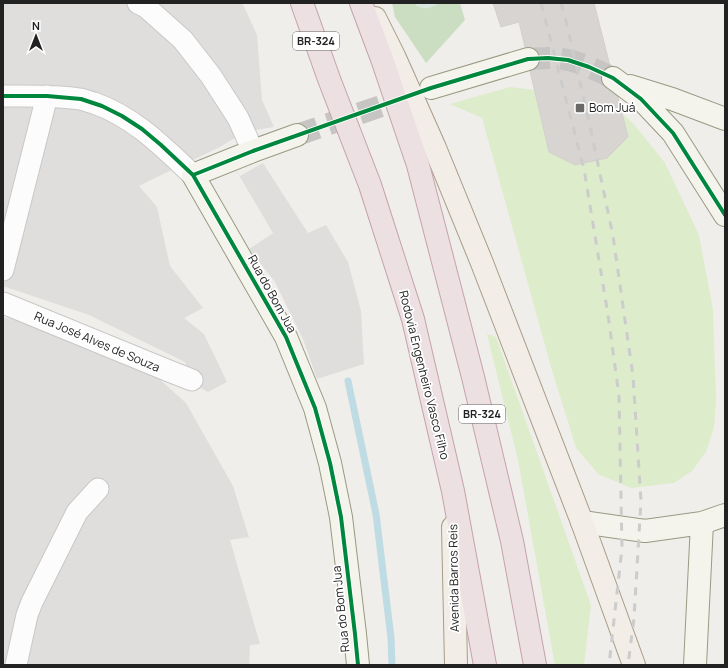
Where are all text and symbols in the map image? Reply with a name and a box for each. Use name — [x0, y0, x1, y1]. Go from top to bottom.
north arrow — [16, 16, 56, 56]
text: N — [32, 18, 40, 33]
road number: BR-324 — [293, 32, 339, 50]
place label: Bom Juá — [589, 99, 635, 116]
marker: Bom Juá — [574, 102, 586, 114]
street label: Rua do Bom Jua — [244, 252, 301, 336]
street label: Rodovia Engenheiro Vasco Filho — [395, 289, 454, 461]
street label: Rua José Alves de Souza — [32, 307, 163, 376]
road number: BR-324 — [459, 405, 505, 423]
street label: Avenida Barros Reis — [444, 524, 463, 632]
street label: Rua do Bom Jua — [328, 565, 353, 653]

